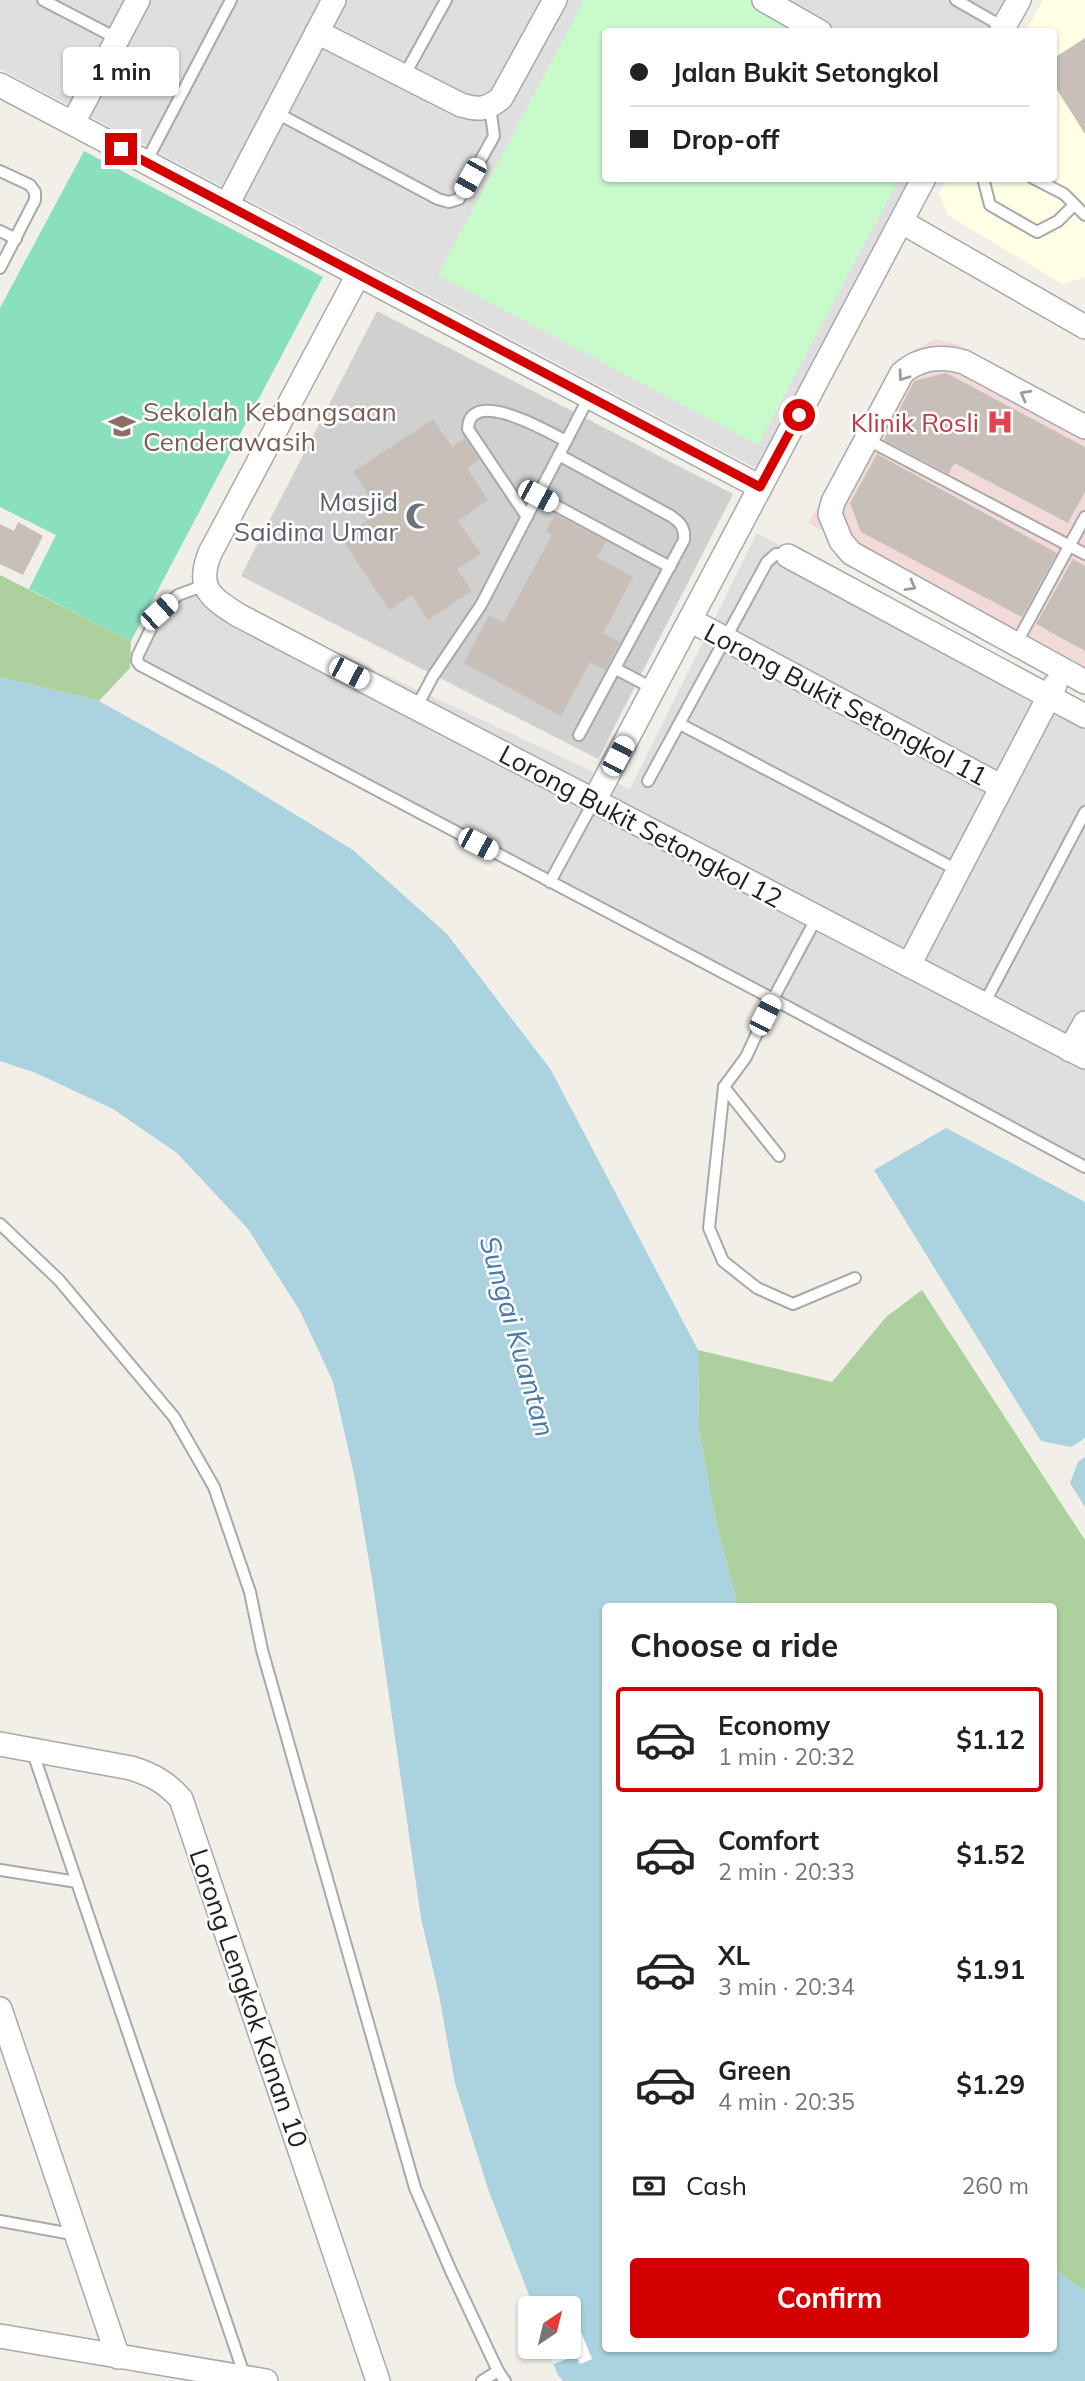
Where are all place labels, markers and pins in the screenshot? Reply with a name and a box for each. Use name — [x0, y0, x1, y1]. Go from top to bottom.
place label: Sekolah Kebangsaan Cenderawasih — [143, 395, 397, 458]
place label: Klinik Rosli — [851, 406, 979, 439]
hospital icon: Klinik Rosli — [985, 407, 1015, 437]
school or university icon: Sekolah Kebangsaan Cenderawasih — [107, 411, 137, 441]
place label: Masjid Saidina Umar — [234, 485, 399, 548]
mosque icon: Masjid Saidina Umar — [404, 501, 434, 531]

